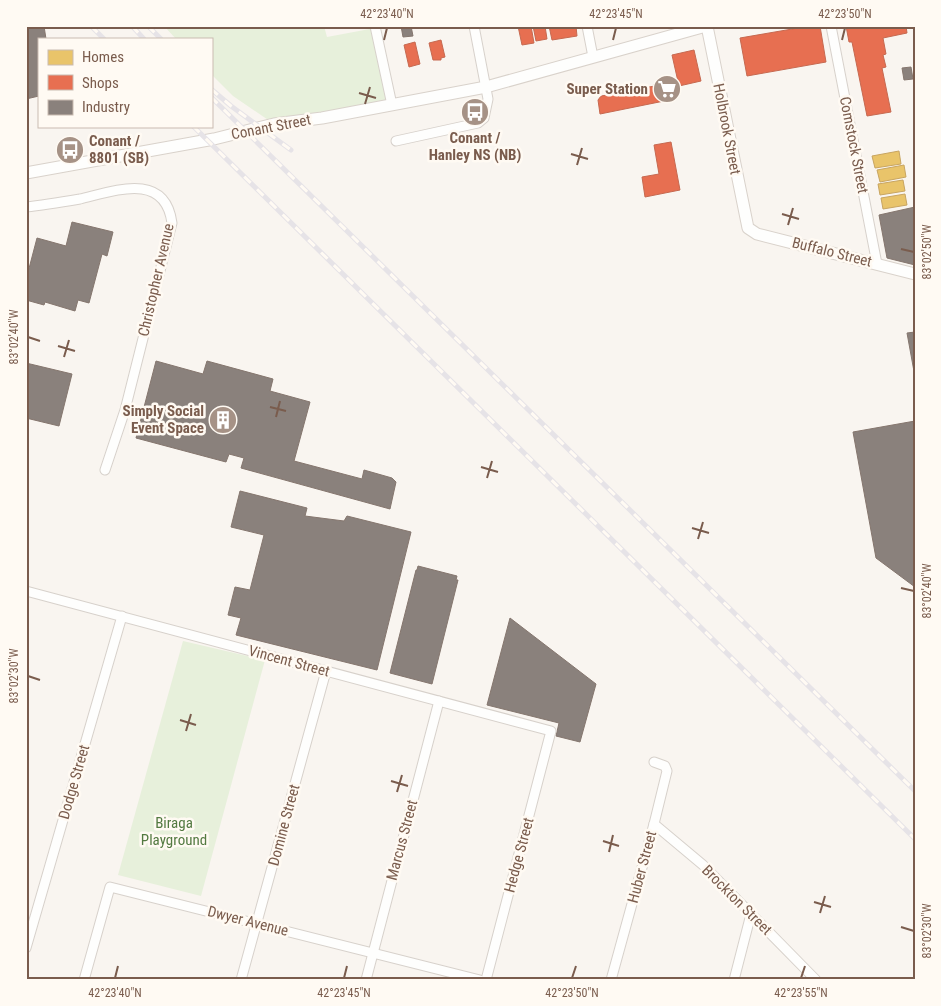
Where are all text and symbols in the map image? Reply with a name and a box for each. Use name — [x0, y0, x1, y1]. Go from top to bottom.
text: 42°23'40"N — [360, 7, 414, 21]
text: 42°23'45"N — [589, 7, 643, 21]
text: 42°23'50"N — [818, 7, 872, 21]
legend — [38, 38, 212, 128]
text: Homes — [82, 48, 124, 66]
text: Shops — [82, 74, 119, 92]
supermarket icon: Super Station — [652, 74, 682, 104]
place label: Super Station — [567, 80, 648, 98]
street label: Holbrook Street — [709, 82, 745, 176]
street label: Comstock Street — [836, 95, 872, 195]
bus stop icon: Conant / Hanley NS (NB) — [460, 97, 490, 127]
text: Industry — [82, 98, 130, 116]
street label: Conant Street — [230, 110, 312, 144]
place label: Conant / Hanley NS (NB) — [429, 129, 521, 164]
place label: Conant / 8801 (SB) — [89, 132, 149, 167]
bus stop icon: Conant / 8801 (SB) — [55, 135, 85, 165]
street label: Christopher Avenue — [134, 222, 178, 338]
text: 83°02'50"W — [920, 224, 934, 280]
street label: Buffalo Street — [790, 233, 874, 271]
text: 83°02'40"W — [7, 309, 21, 365]
place label: Simply Social Event Space — [123, 402, 204, 437]
building icon: Simply Social Event Space — [208, 405, 238, 435]
text: 83°02'40"W — [920, 563, 934, 619]
street label: Vincent Street — [246, 642, 332, 680]
text: 83°02'30"W — [7, 648, 21, 704]
street label: Dodge Street — [55, 743, 93, 821]
street label: Domine Street — [264, 782, 304, 868]
street label: Marcus Street — [383, 798, 421, 882]
park label: Biraga Playground — [141, 814, 207, 849]
street label: Hedge Street — [500, 816, 538, 894]
street label: Huber Street — [624, 829, 660, 905]
street label: Brockton Street — [698, 861, 776, 939]
street label: Dwyer Avenue — [206, 902, 290, 940]
text: 83°02'30"W — [920, 903, 934, 959]
text: 42°23'40"N — [88, 986, 142, 1000]
text: 42°23'45"N — [317, 986, 371, 1000]
text: 42°23'50"N — [545, 986, 599, 1000]
text: 42°23'55"N — [774, 986, 828, 1000]

